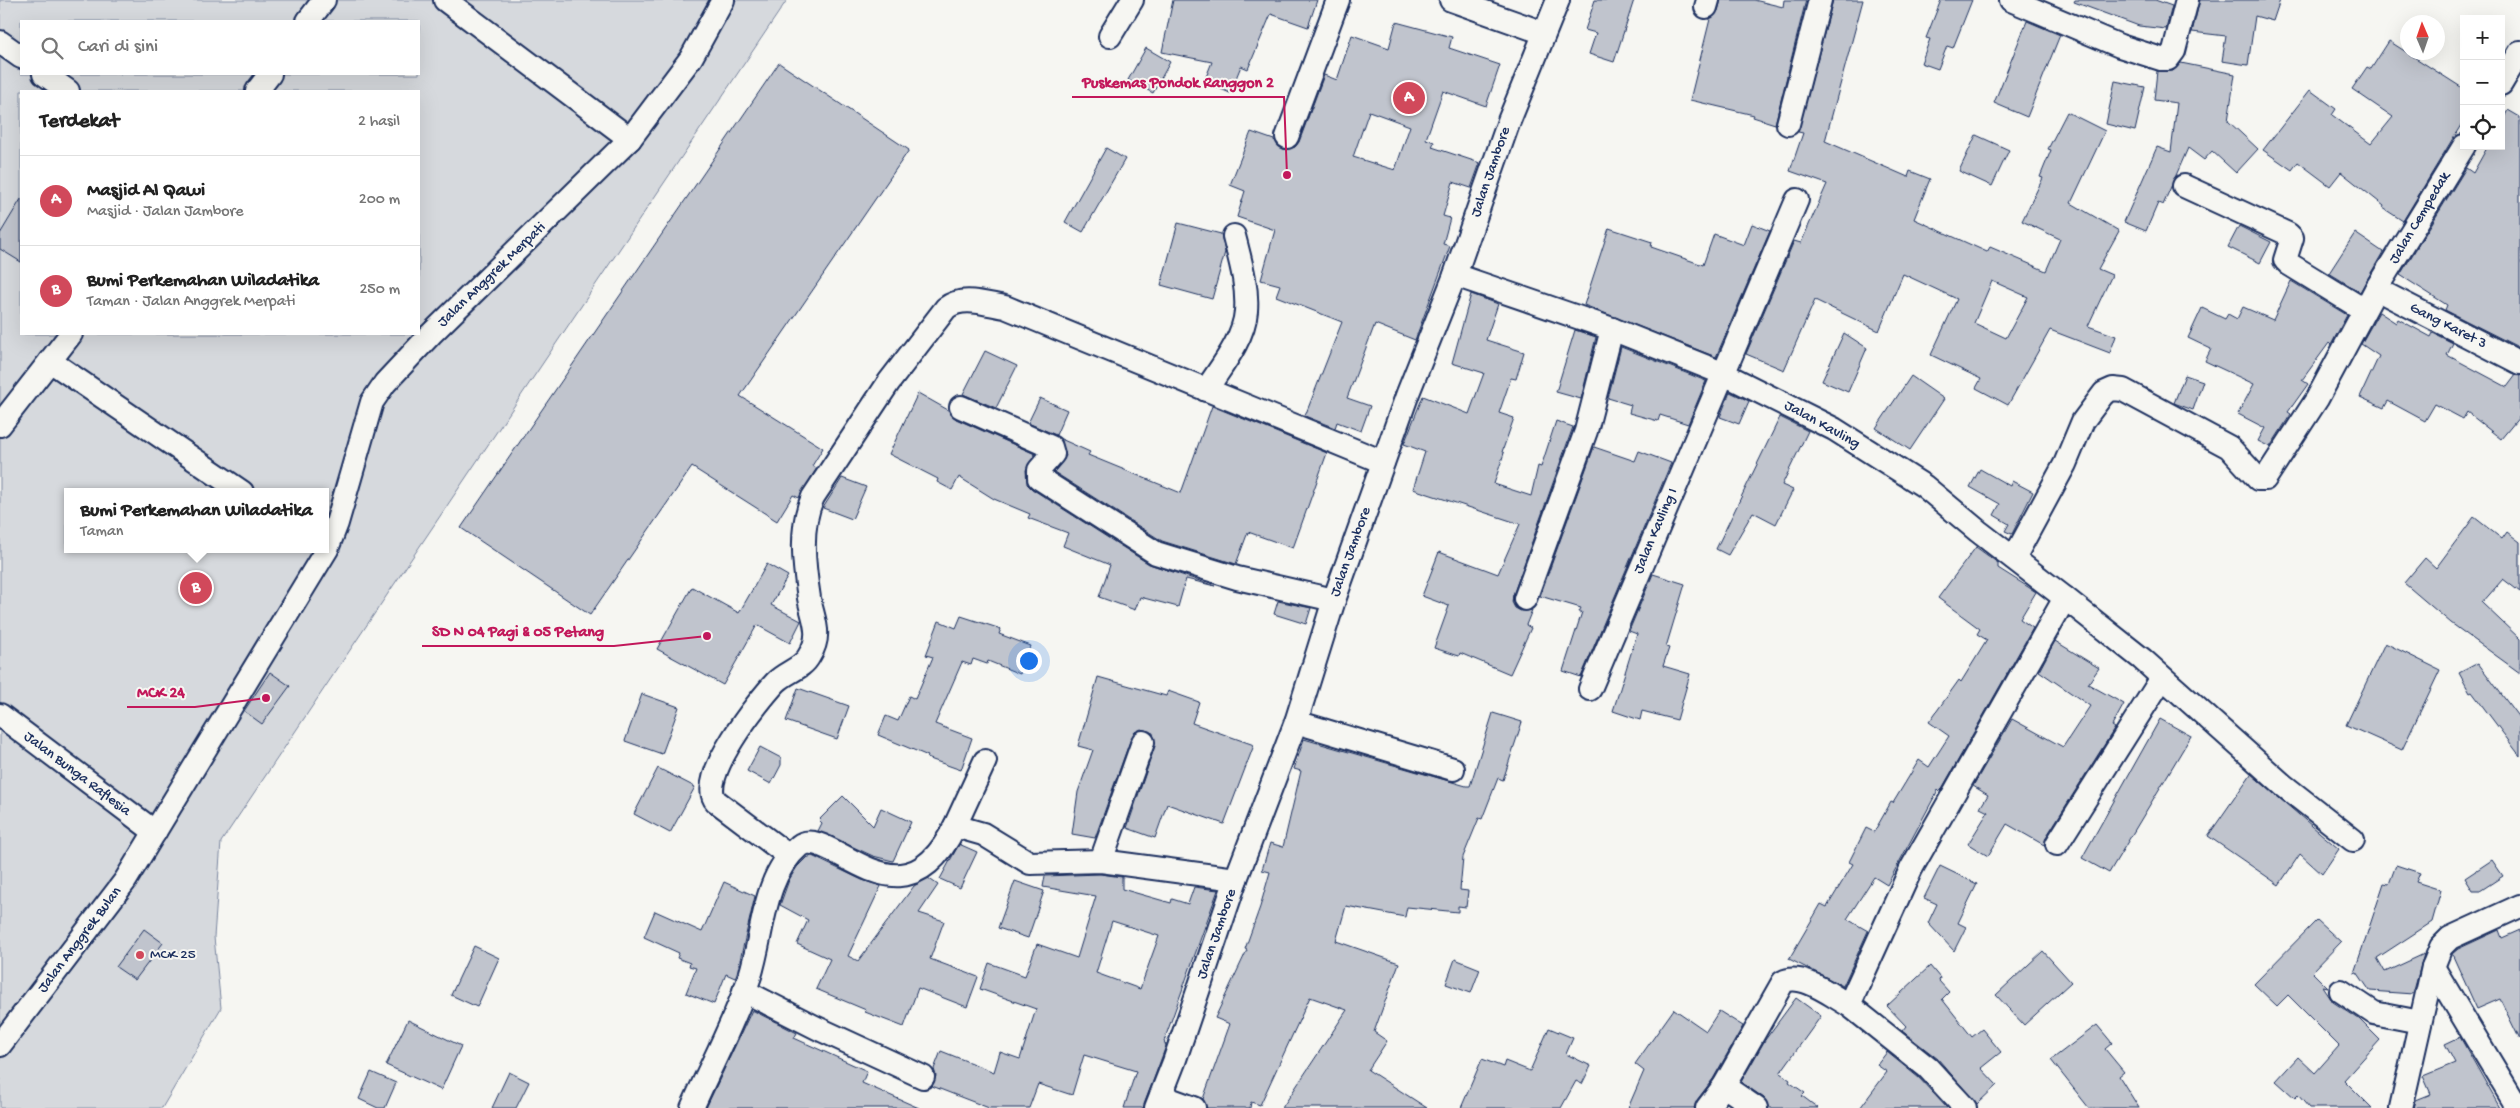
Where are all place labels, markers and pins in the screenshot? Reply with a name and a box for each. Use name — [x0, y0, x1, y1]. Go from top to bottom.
callout: Puskemas Pondok Ranggon 2 — [1072, 66, 1284, 97]
pin: A — [1393, 79, 1425, 117]
pin: B — [180, 569, 212, 607]
callout: SD N 04 Pagi & 05 Petang — [422, 615, 614, 646]
callout: MCK 24 — [127, 676, 195, 707]
place label: MCK 25 — [150, 946, 196, 964]
marker: MCK 25 — [134, 949, 146, 961]

